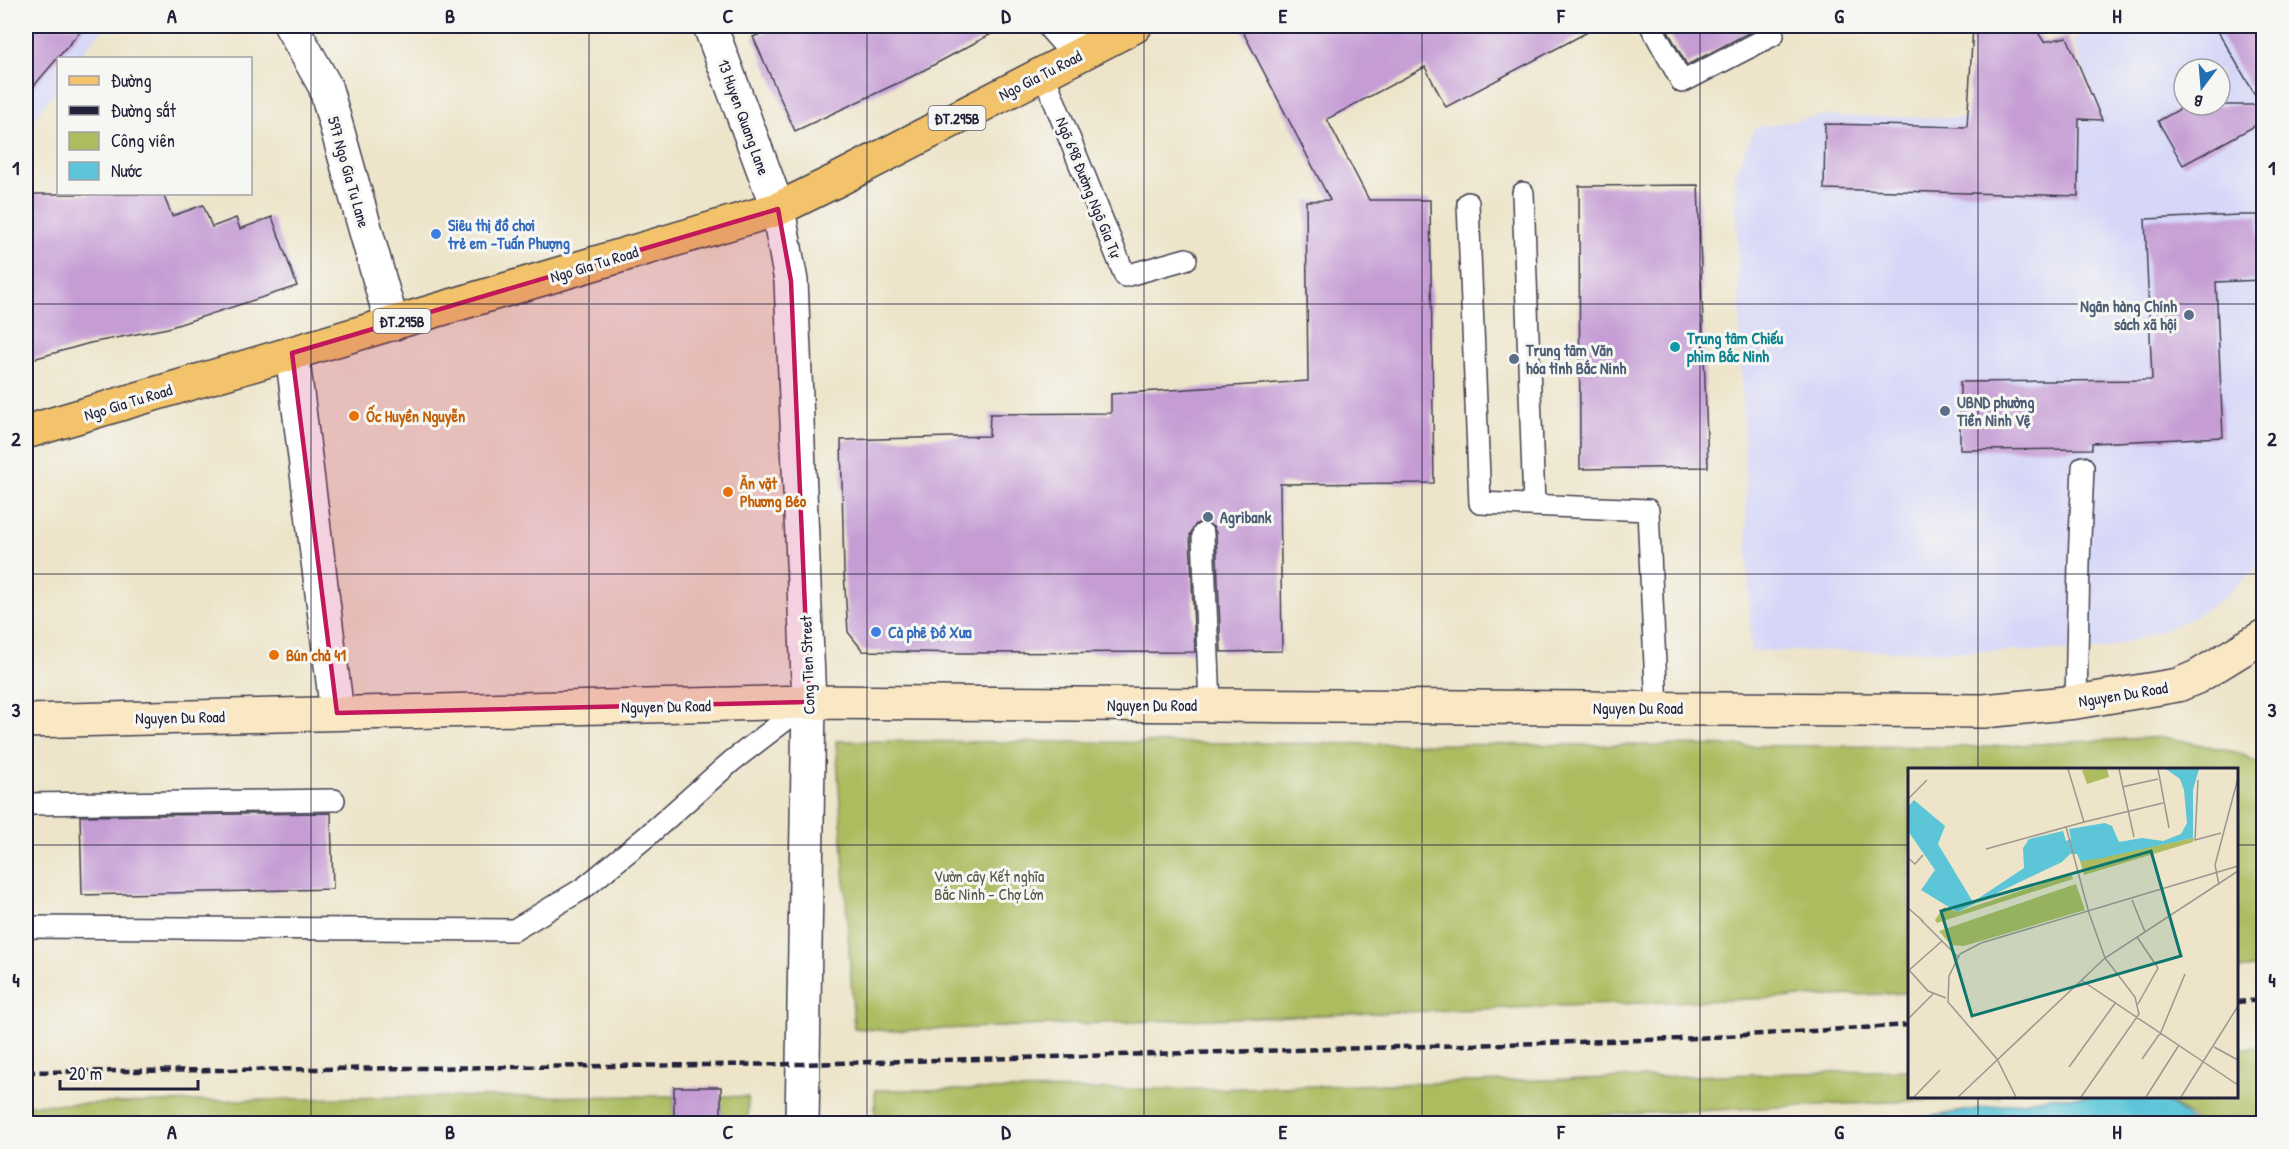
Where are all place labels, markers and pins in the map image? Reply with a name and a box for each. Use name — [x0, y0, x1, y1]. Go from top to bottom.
place label: Siêu thị đồ chơi trẻ em -Tuấn Phượng — [447, 214, 570, 255]
marker: Siêu thị đồ chơi trẻ em -Tuấn Phượng — [429, 227, 443, 241]
place label: Ngân hàng Chính sách xã hội — [2080, 295, 2177, 335]
marker: Ngân hàng Chính sách xã hội — [2182, 308, 2196, 322]
place label: Trung tâm Chiếu phim Bắc Ninh — [1686, 327, 1784, 368]
place label: Trung tâm Văn hóa tỉnh Bắc Ninh — [1525, 339, 1626, 379]
marker: Trung tâm Chiếu phim Bắc Ninh — [1668, 340, 1682, 354]
marker: Trung tâm Văn hóa tỉnh Bắc Ninh — [1507, 352, 1521, 366]
place label: UBND phường Tiền Ninh Vệ — [1956, 391, 2034, 431]
place label: Ốc Huyền Nguyễn — [366, 404, 465, 428]
marker: UBND phường Tiền Ninh Vệ — [1938, 404, 1952, 418]
marker: Ốc Huyền Nguyễn — [347, 409, 361, 423]
place label: Ăn vặt Phương Béo — [740, 472, 807, 513]
marker: Ăn vặt Phương Béo — [721, 485, 735, 499]
place label: Agribank — [1220, 506, 1272, 529]
marker: Agribank — [1201, 510, 1215, 524]
place label: Cà phê Đồ Xưa — [888, 621, 972, 644]
marker: Cà phê Đồ Xưa — [869, 625, 883, 639]
place label: Bún chả 41 — [286, 644, 346, 666]
marker: Bún chả 41 — [267, 648, 281, 662]

